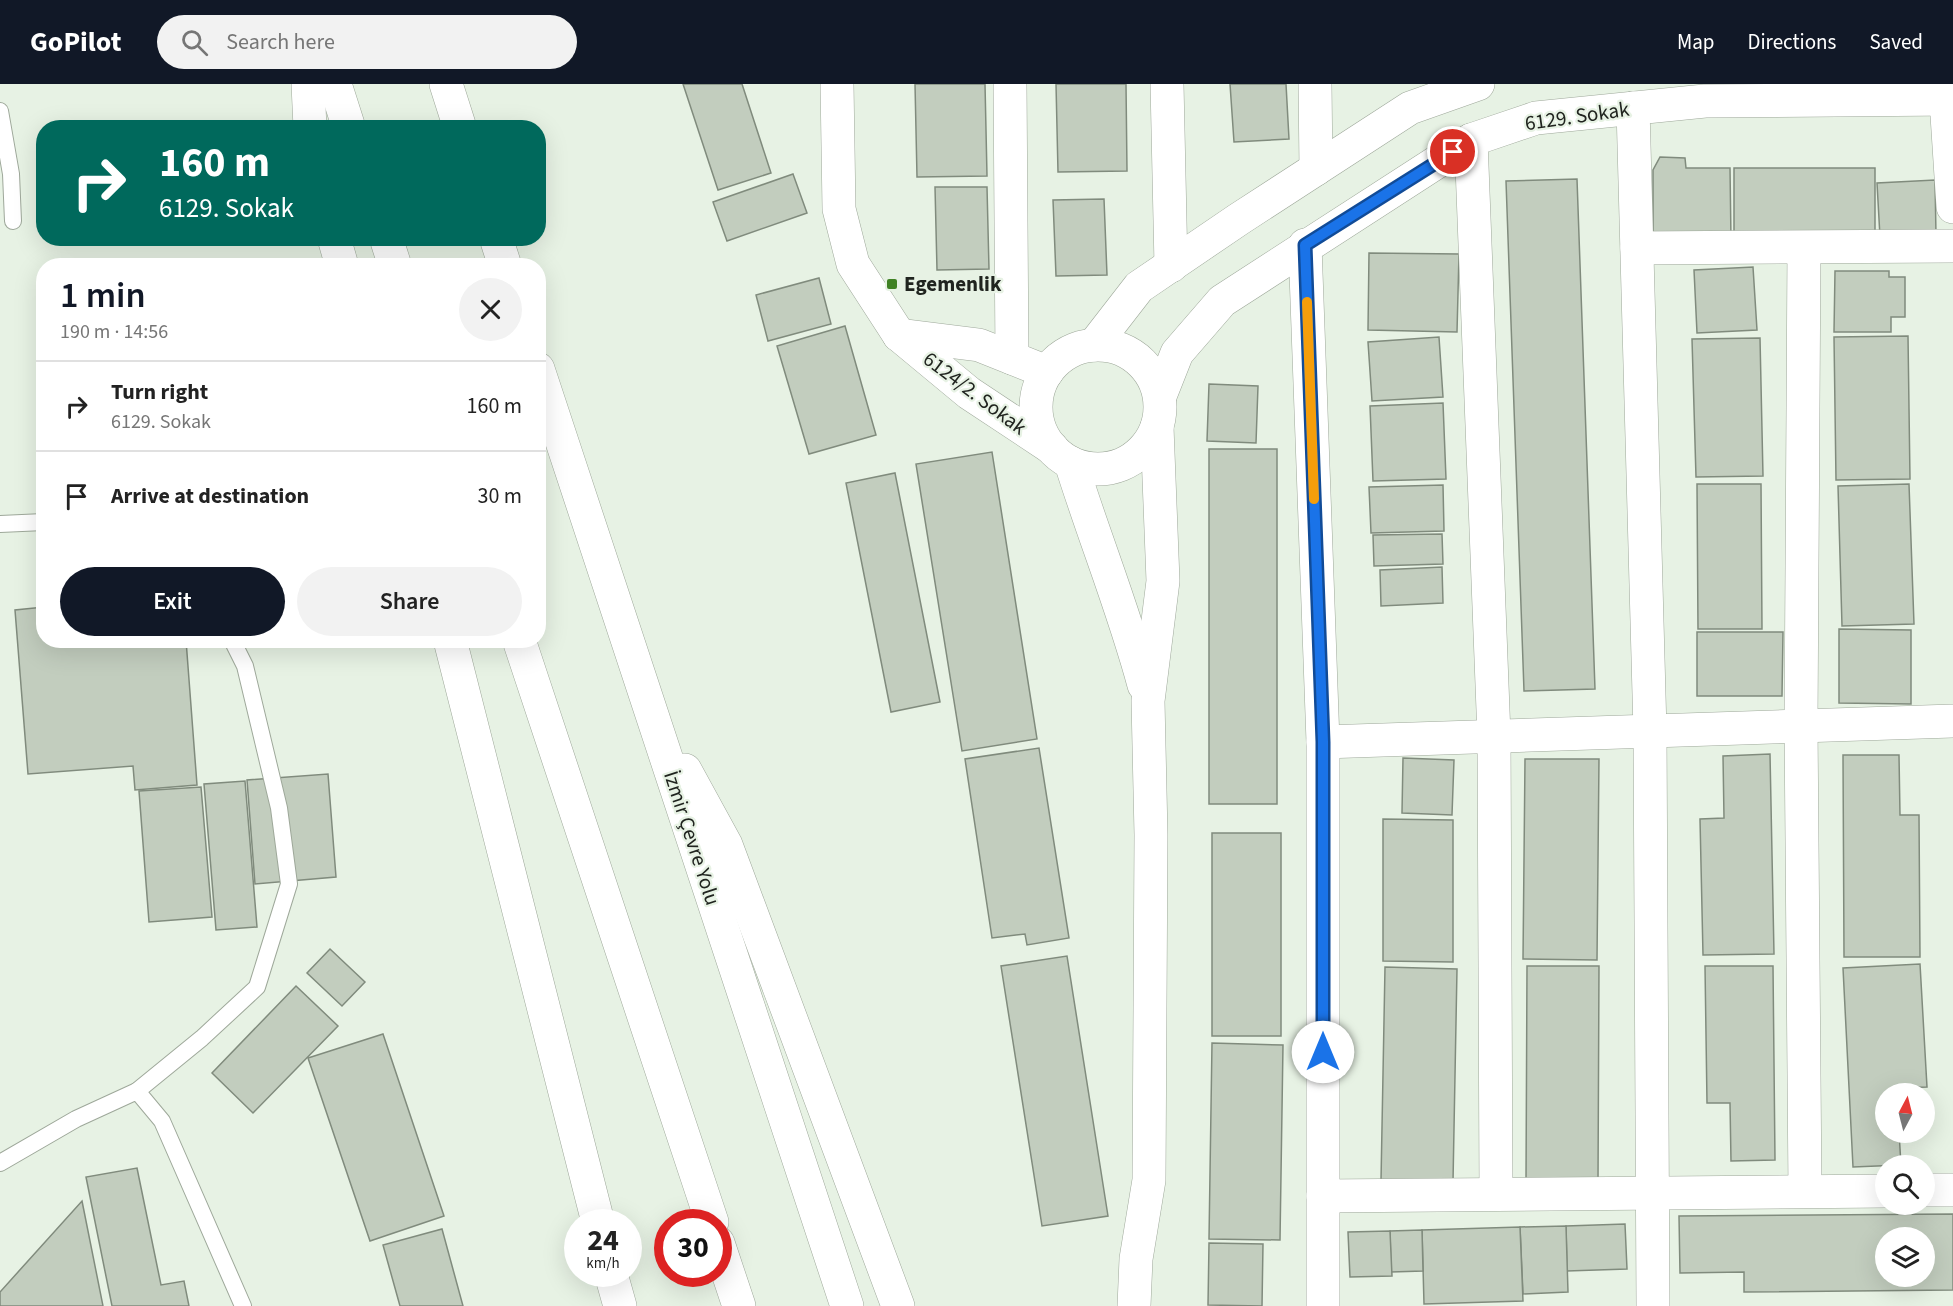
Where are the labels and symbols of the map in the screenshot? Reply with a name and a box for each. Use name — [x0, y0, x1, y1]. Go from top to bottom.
street label: 6129. Sokak — [1523, 94, 1632, 138]
pin — [1427, 126, 1478, 177]
place label: Egemenlik — [904, 269, 1002, 299]
marker: Egemenlik — [885, 277, 899, 291]
street label: 6124/2. Sokak — [917, 344, 1034, 442]
street label: İzmir Çevre Yolu — [656, 767, 728, 909]
position arrow — [1291, 1020, 1355, 1084]
north arrow — [1875, 1083, 1935, 1143]
speed limit sign: 30 — [654, 1209, 732, 1287]

